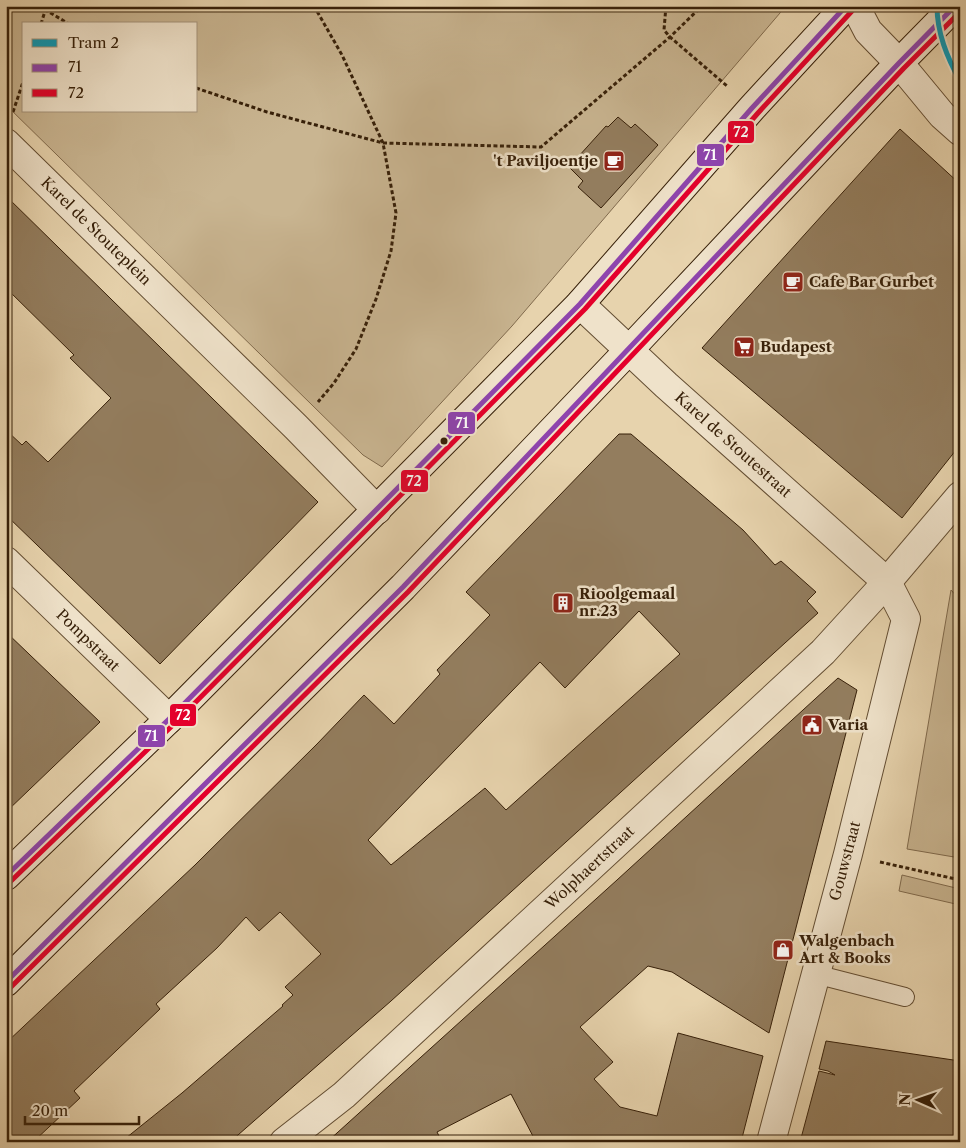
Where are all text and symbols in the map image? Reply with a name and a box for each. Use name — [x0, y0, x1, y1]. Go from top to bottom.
legend — [22, 22, 198, 112]
text: Tram 2 — [68, 33, 119, 52]
text: 71 — [68, 57, 82, 76]
text: 72 — [68, 83, 84, 102]
line badge: 72 — [727, 120, 755, 144]
text: 72 — [733, 123, 749, 141]
line badge: 71 — [696, 143, 725, 167]
text: 71 — [703, 146, 717, 164]
cafe icon: 't Paviljoentje — [602, 149, 626, 173]
place label: 't Paviljoentje — [493, 151, 598, 170]
street label: Karel de Stouteplein — [37, 173, 156, 289]
cafe icon: Cafe Bar Gurbet — [781, 270, 805, 294]
place label: Cafe Bar Gurbet — [809, 272, 934, 291]
supermarket icon: Budapest — [732, 335, 756, 359]
place label: Budapest — [760, 337, 832, 356]
street label: Karel de Stoutestraat — [671, 387, 796, 502]
line badge: 71 — [447, 411, 476, 435]
text: 71 — [455, 414, 469, 432]
unlabelled marker — [439, 436, 449, 446]
line badge: 72 — [400, 469, 429, 493]
text: 72 — [406, 472, 422, 490]
place label: Rioolgemaal nr.23 — [579, 584, 675, 620]
building icon: Rioolgemaal nr.23 — [551, 591, 575, 615]
street label: Pompstraat — [52, 605, 124, 676]
line badge: 72 — [169, 703, 197, 727]
text: 72 — [175, 706, 191, 724]
public building icon: Varia — [800, 713, 824, 737]
place label: Varia — [827, 715, 869, 734]
line badge: 71 — [137, 724, 166, 748]
text: 71 — [144, 727, 158, 745]
street label: Gouwstraat — [825, 818, 864, 903]
street label: Wolphaertstraat — [540, 821, 638, 914]
place label: Walgenbach Art & Books — [798, 931, 895, 967]
shop icon: Walgenbach Art & Books — [771, 938, 795, 962]
north arrow — [894, 1076, 944, 1126]
scale bar — [25, 1093, 139, 1125]
text: N — [896, 1093, 914, 1106]
text: 20 m — [32, 1101, 68, 1120]

